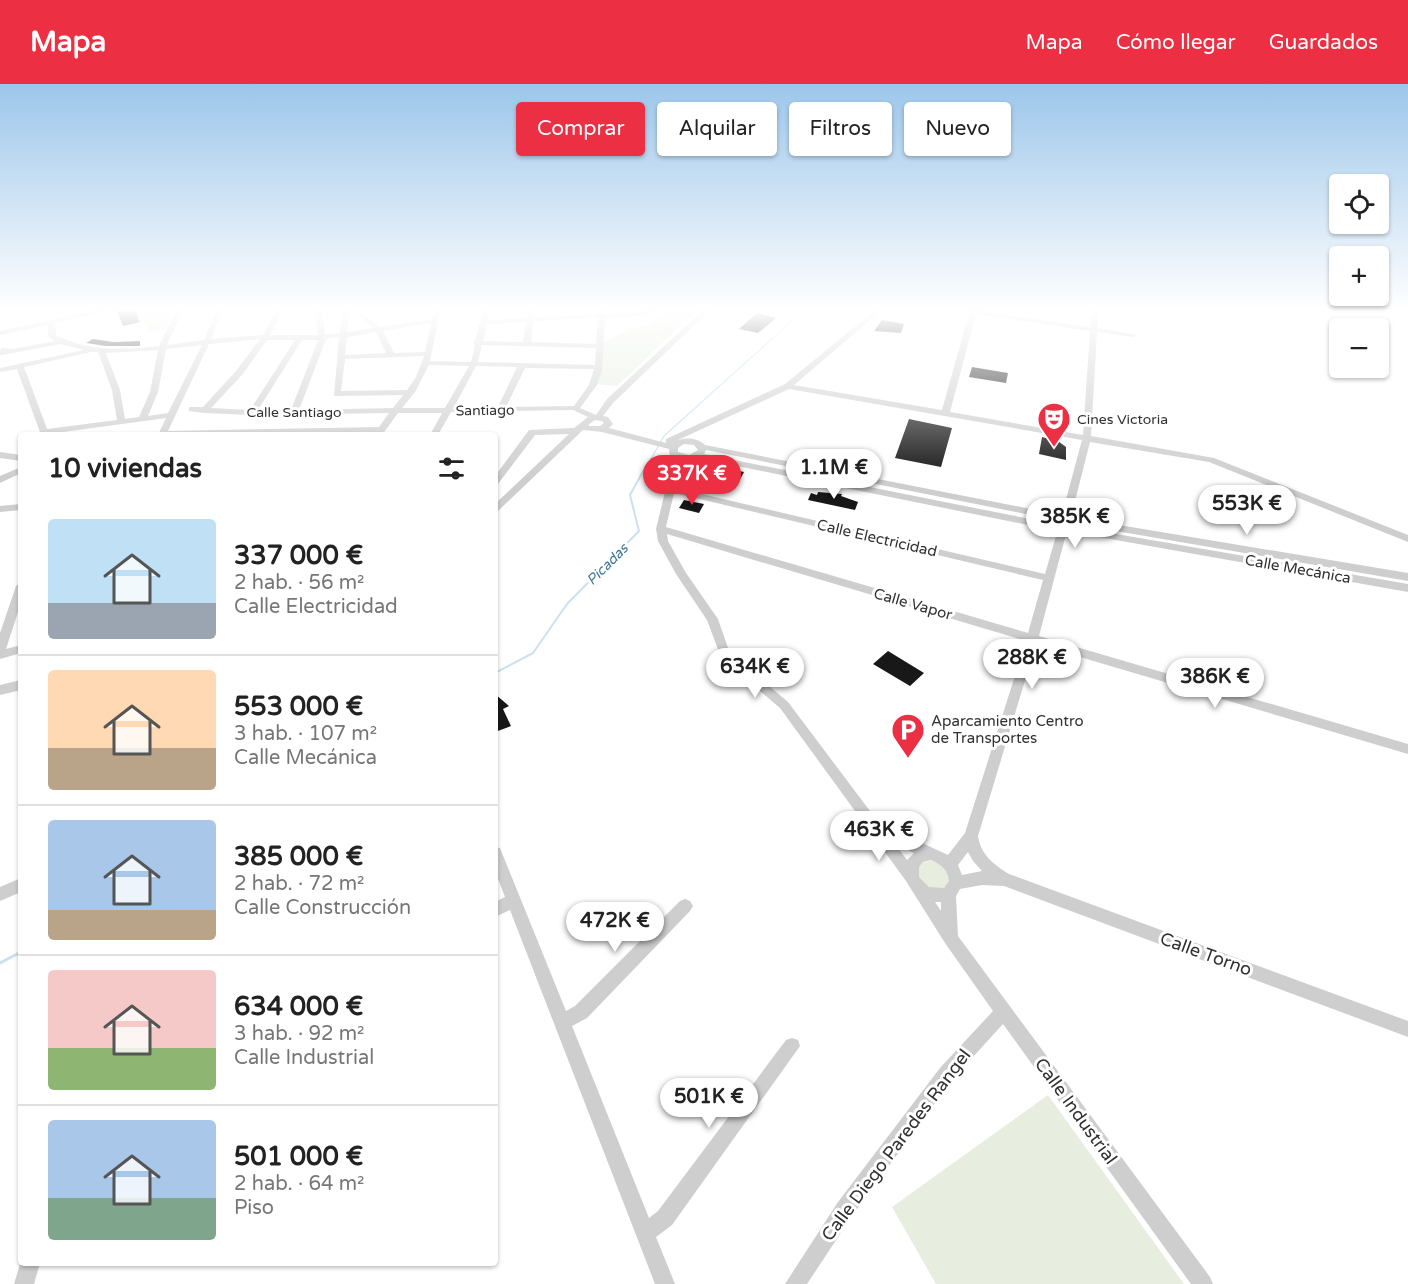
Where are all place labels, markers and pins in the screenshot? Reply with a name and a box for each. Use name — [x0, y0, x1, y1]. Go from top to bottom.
theatre icon: Cines Victoria — [1036, 401, 1072, 448]
place label: Cines Victoria — [1077, 411, 1168, 428]
pin: 1.1M € — [785, 449, 883, 500]
pin: 337K € — [643, 455, 741, 506]
pin: 553K € — [1198, 485, 1296, 536]
pin: 385K € — [1026, 498, 1124, 549]
pin: 288K € — [983, 639, 1081, 690]
pin: 634K € — [706, 648, 804, 699]
pin: 386K € — [1166, 658, 1264, 709]
parking icon: Aparcamiento Centro de Transportes — [890, 712, 926, 759]
place label: Aparcamiento Centro de Transportes — [931, 712, 1084, 747]
pin: 463K € — [830, 811, 928, 862]
pin: 472K € — [566, 902, 664, 953]
pin: 501K € — [660, 1078, 758, 1129]

